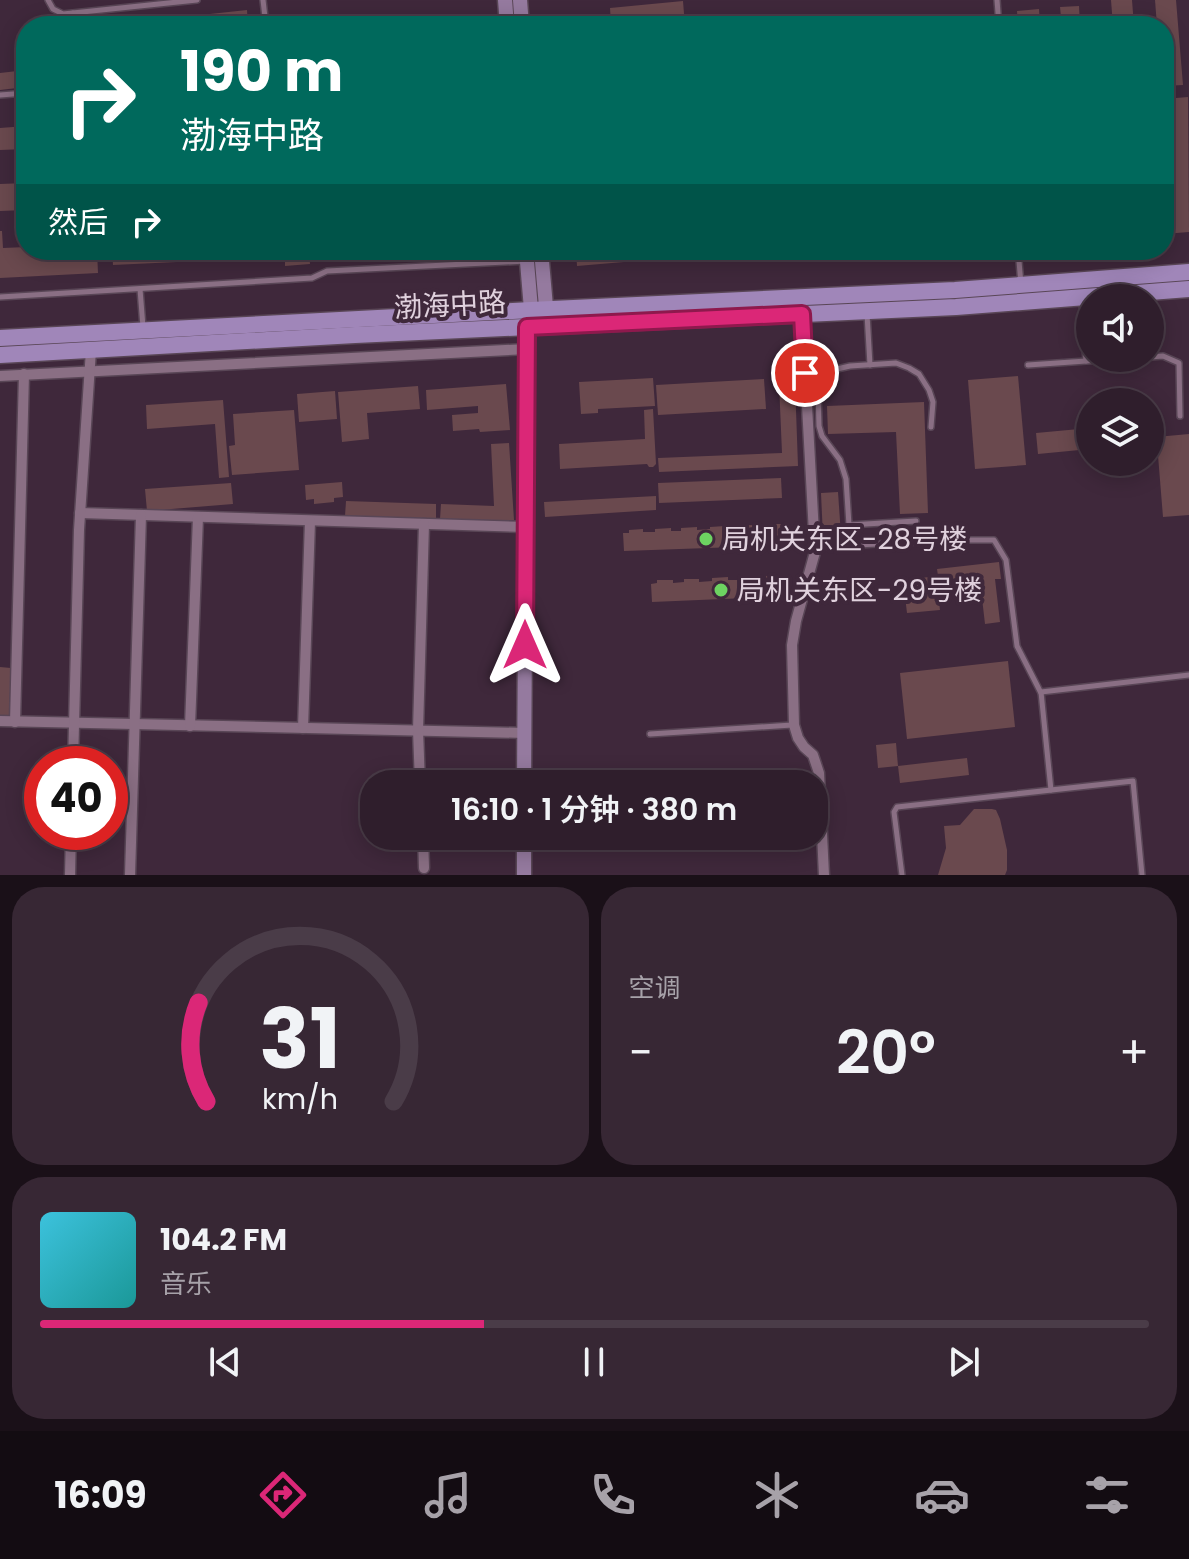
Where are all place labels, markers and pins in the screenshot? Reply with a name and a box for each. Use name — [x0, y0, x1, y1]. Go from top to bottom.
pin — [771, 339, 839, 407]
place label: 局机关东区-28号楼 — [722, 520, 967, 559]
marker: 局机关东区-28号楼 — [697, 530, 715, 548]
place label: 局机关东区-29号楼 — [737, 571, 982, 610]
marker: 局机关东区-29号楼 — [712, 581, 730, 599]

